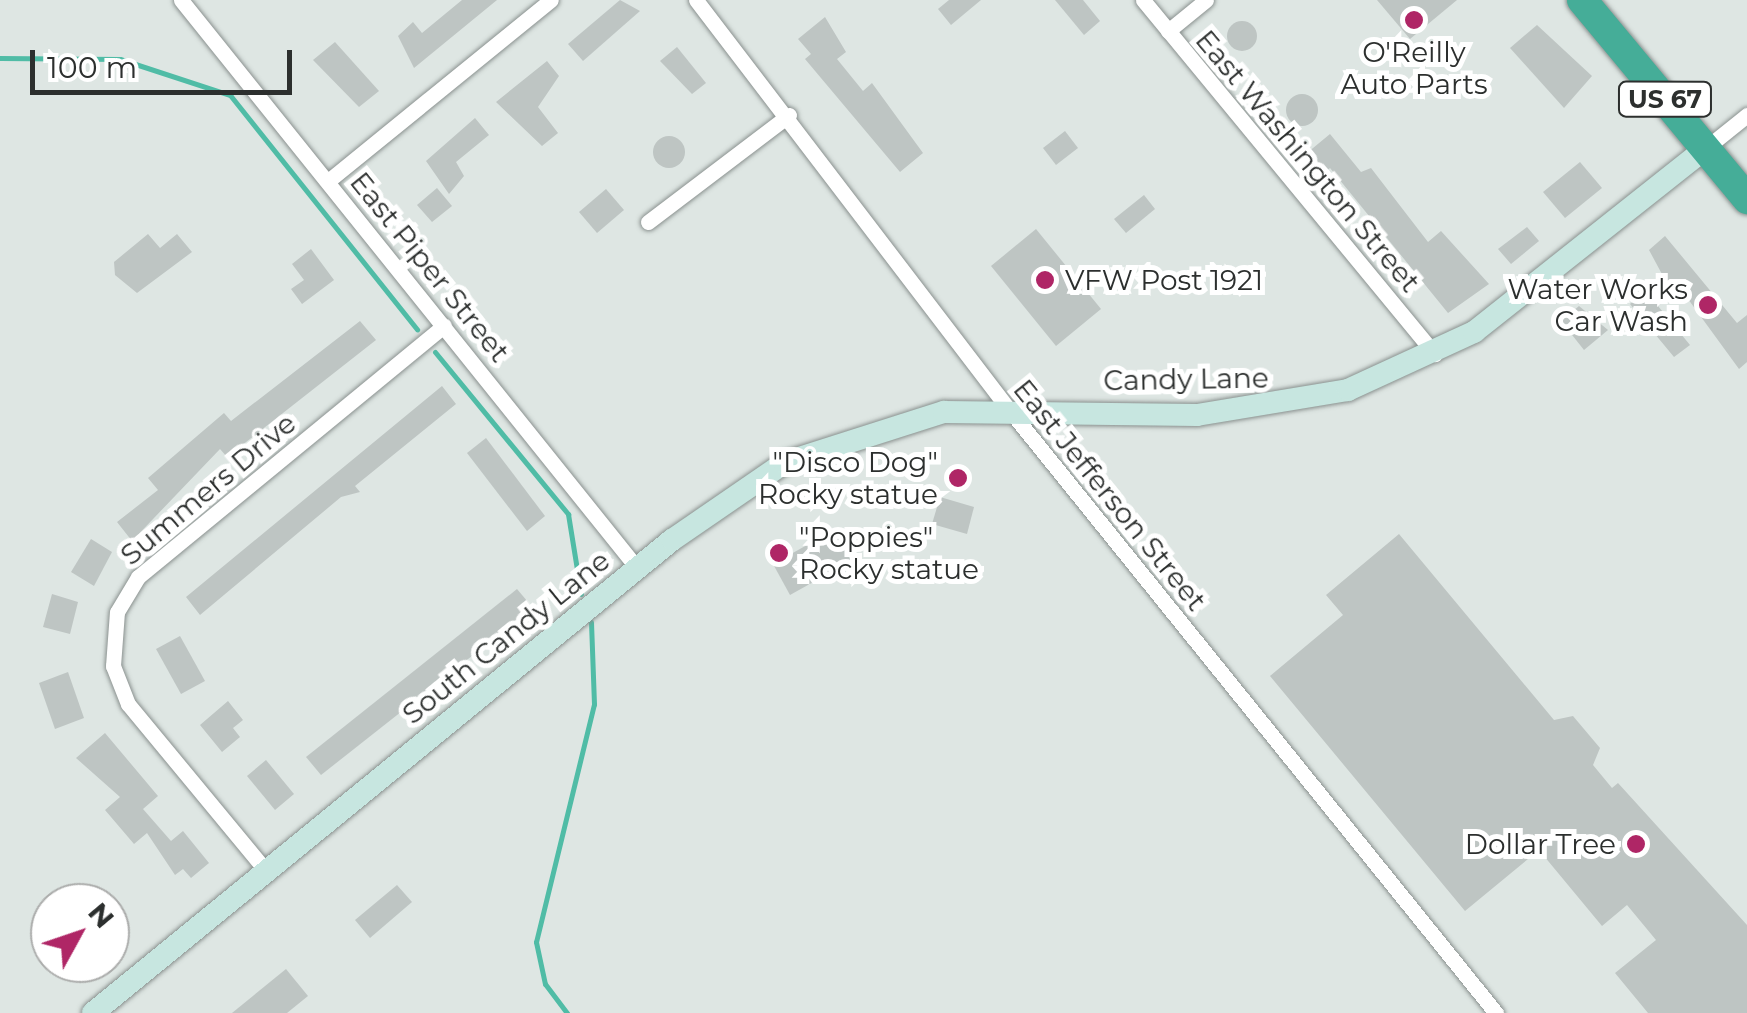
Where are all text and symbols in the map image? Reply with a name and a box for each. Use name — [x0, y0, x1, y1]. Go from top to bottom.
marker: O'Reilly Auto Parts — [1403, 9, 1425, 31]
street label: East Washington Street — [1189, 23, 1427, 299]
scale bar — [35, 30, 298, 92]
place label: O'Reilly Auto Parts — [1340, 35, 1488, 101]
text: 100 m — [47, 49, 137, 86]
road number: US 67 — [1618, 79, 1712, 119]
street label: East Piper Street — [343, 165, 517, 369]
place label: VFW Post 1921 — [1065, 263, 1263, 297]
marker: VFW Post 1921 — [1034, 269, 1056, 291]
place label: Water Works Car Wash — [1508, 272, 1688, 338]
marker: Water Works Car Wash — [1697, 294, 1719, 316]
street label: Candy Lane — [1103, 361, 1269, 397]
street label: East Jefferson Street — [1007, 373, 1213, 617]
street label: Summers Drive — [114, 406, 302, 572]
place label: "Disco Dog" Rocky statue — [758, 445, 938, 511]
marker: "Disco Dog" Rocky statue — [947, 467, 969, 489]
place label: "Poppies" Rocky statue — [799, 520, 979, 586]
marker: "Poppies" Rocky statue — [768, 542, 790, 564]
street label: South Candy Lane — [396, 543, 616, 731]
place label: Dollar Tree — [1465, 827, 1616, 861]
marker: Dollar Tree — [1625, 833, 1647, 855]
north arrow — [30, 883, 130, 983]
text: N — [81, 895, 122, 935]

